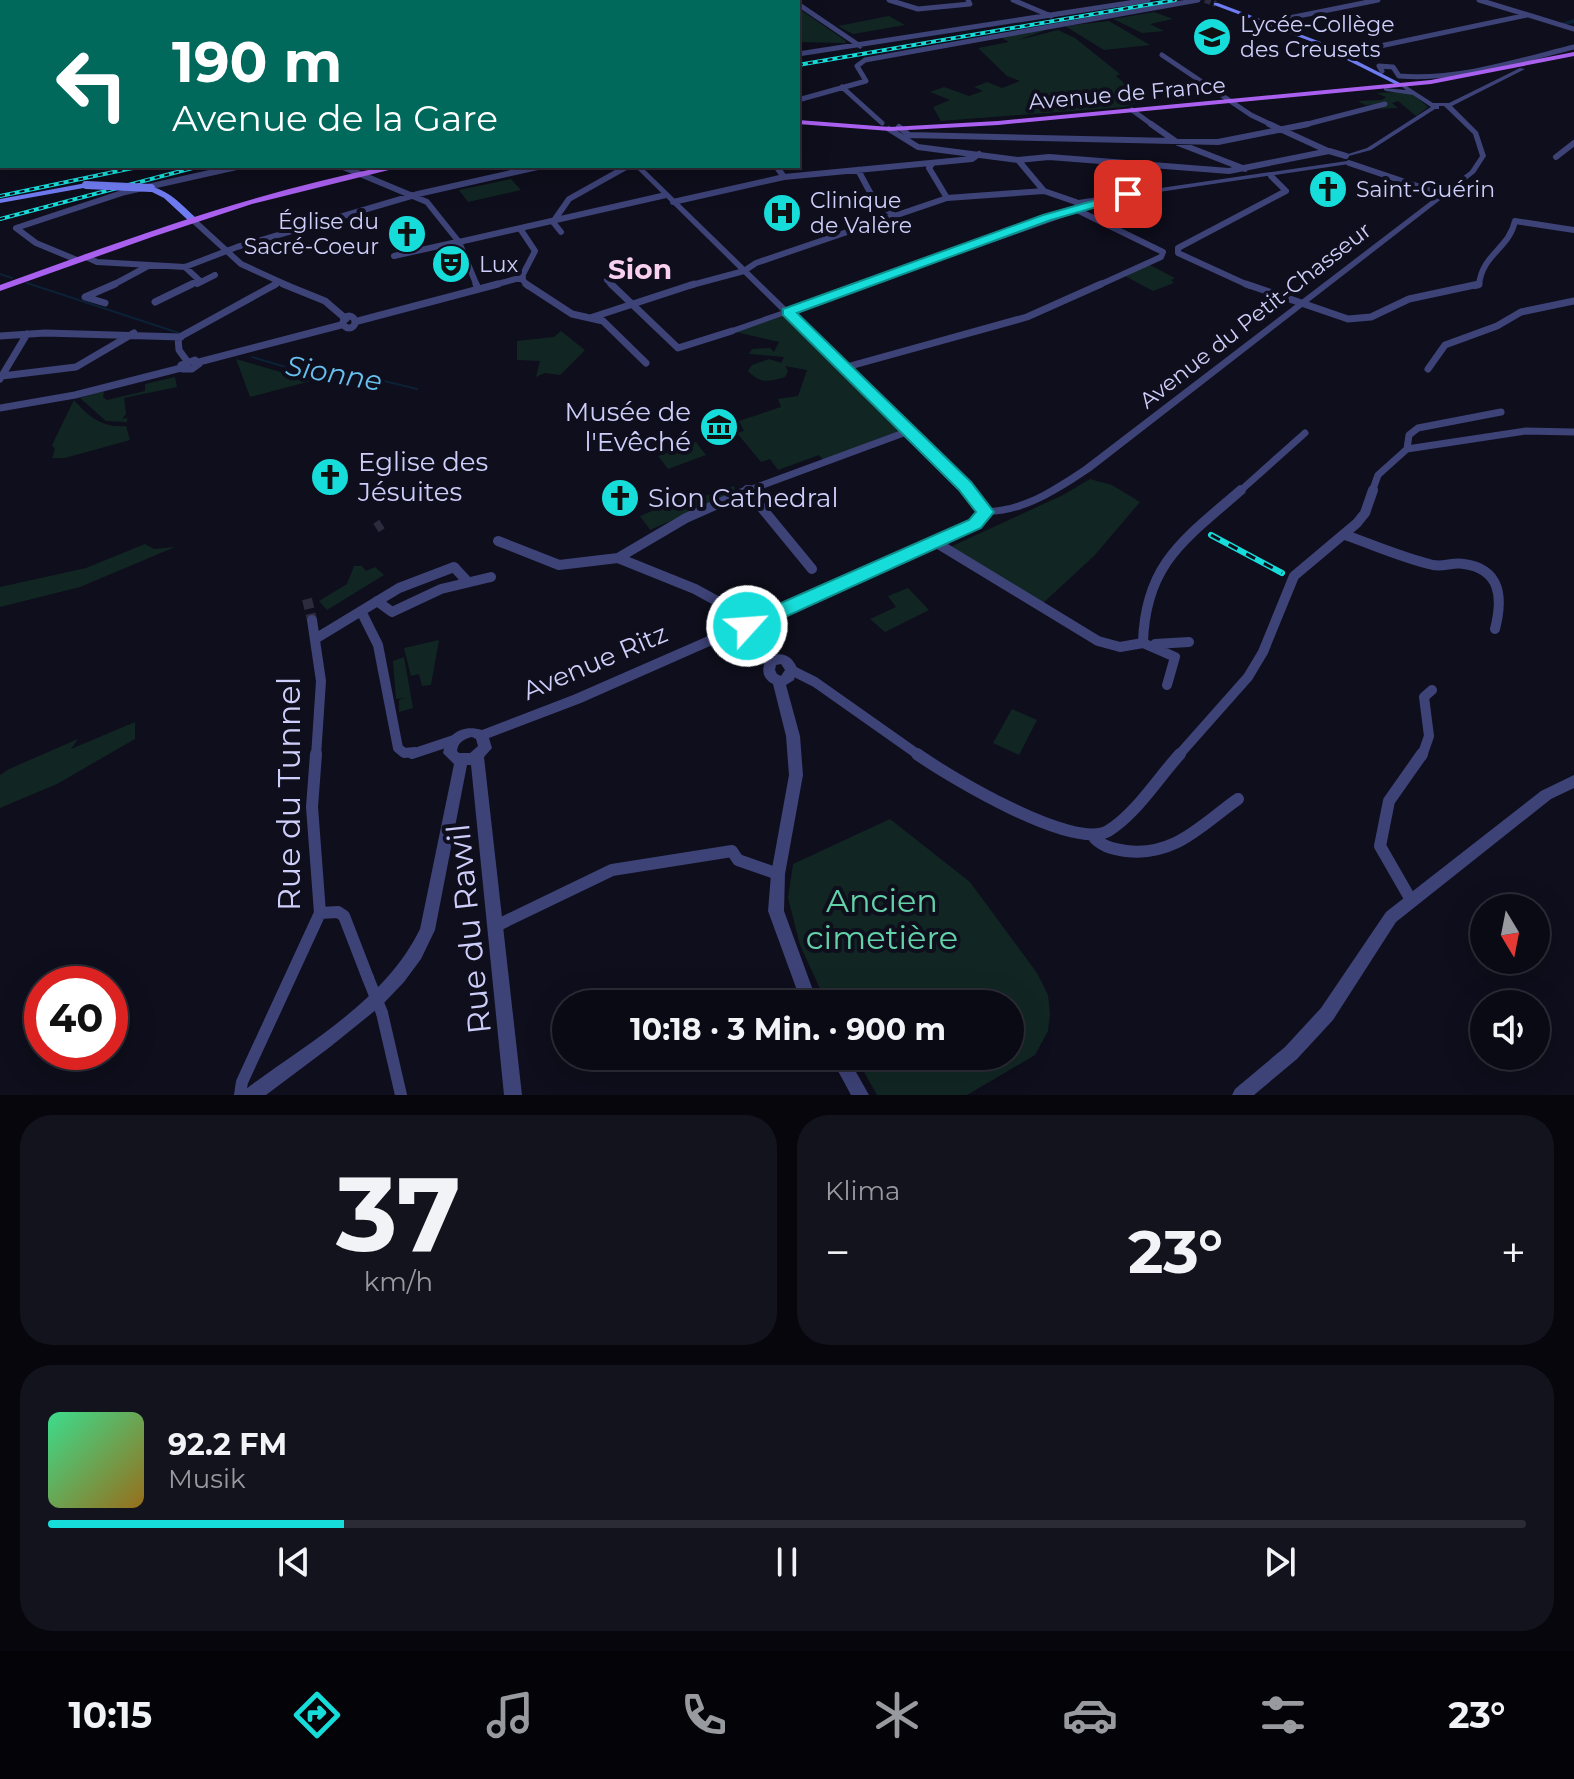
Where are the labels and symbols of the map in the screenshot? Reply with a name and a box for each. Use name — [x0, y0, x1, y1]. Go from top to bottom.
place label: Lycée-Collège des Creusets — [1240, 11, 1395, 63]
school or university icon: Lycée-Collège des Creusets — [1191, 16, 1233, 58]
street label: Avenue de France — [1027, 71, 1227, 116]
pin — [1094, 160, 1162, 228]
church icon: Saint-Guérin — [1307, 168, 1349, 210]
place label: Saint-Guérin — [1356, 176, 1495, 203]
place label: Clinique de Valère — [810, 187, 912, 239]
hospital icon: Clinique de Valère — [761, 192, 803, 234]
place label: Église du Sacré-Coeur — [244, 208, 379, 260]
church icon: Église du Sacré-Coeur — [386, 213, 428, 255]
street label: Avenue du Petit-Chasseur — [1134, 216, 1377, 414]
theatre icon: Lux — [430, 243, 472, 285]
place label: Lux — [479, 251, 519, 278]
district label: Sion — [608, 252, 672, 286]
water label: Sionne — [283, 348, 385, 398]
place label: Musée de l'Evêché — [564, 396, 691, 458]
museum icon: Musée de l'Evêché — [698, 406, 740, 448]
place label: Eglise des Jésuites — [357, 446, 488, 508]
church icon: Eglise des Jésuites — [309, 456, 351, 498]
church icon: Sion Cathedral — [599, 477, 641, 519]
place label: Sion Cathedral — [648, 482, 838, 514]
position arrow — [705, 584, 789, 668]
street label: Avenue Ritz — [518, 617, 672, 707]
street label: Rue du Tunnel — [269, 677, 308, 911]
street label: Rue du Rawil — [438, 822, 499, 1036]
park label: Ancien cimetière — [806, 881, 958, 957]
north arrow — [1470, 894, 1550, 974]
speed limit sign: 40 — [24, 966, 128, 1070]

